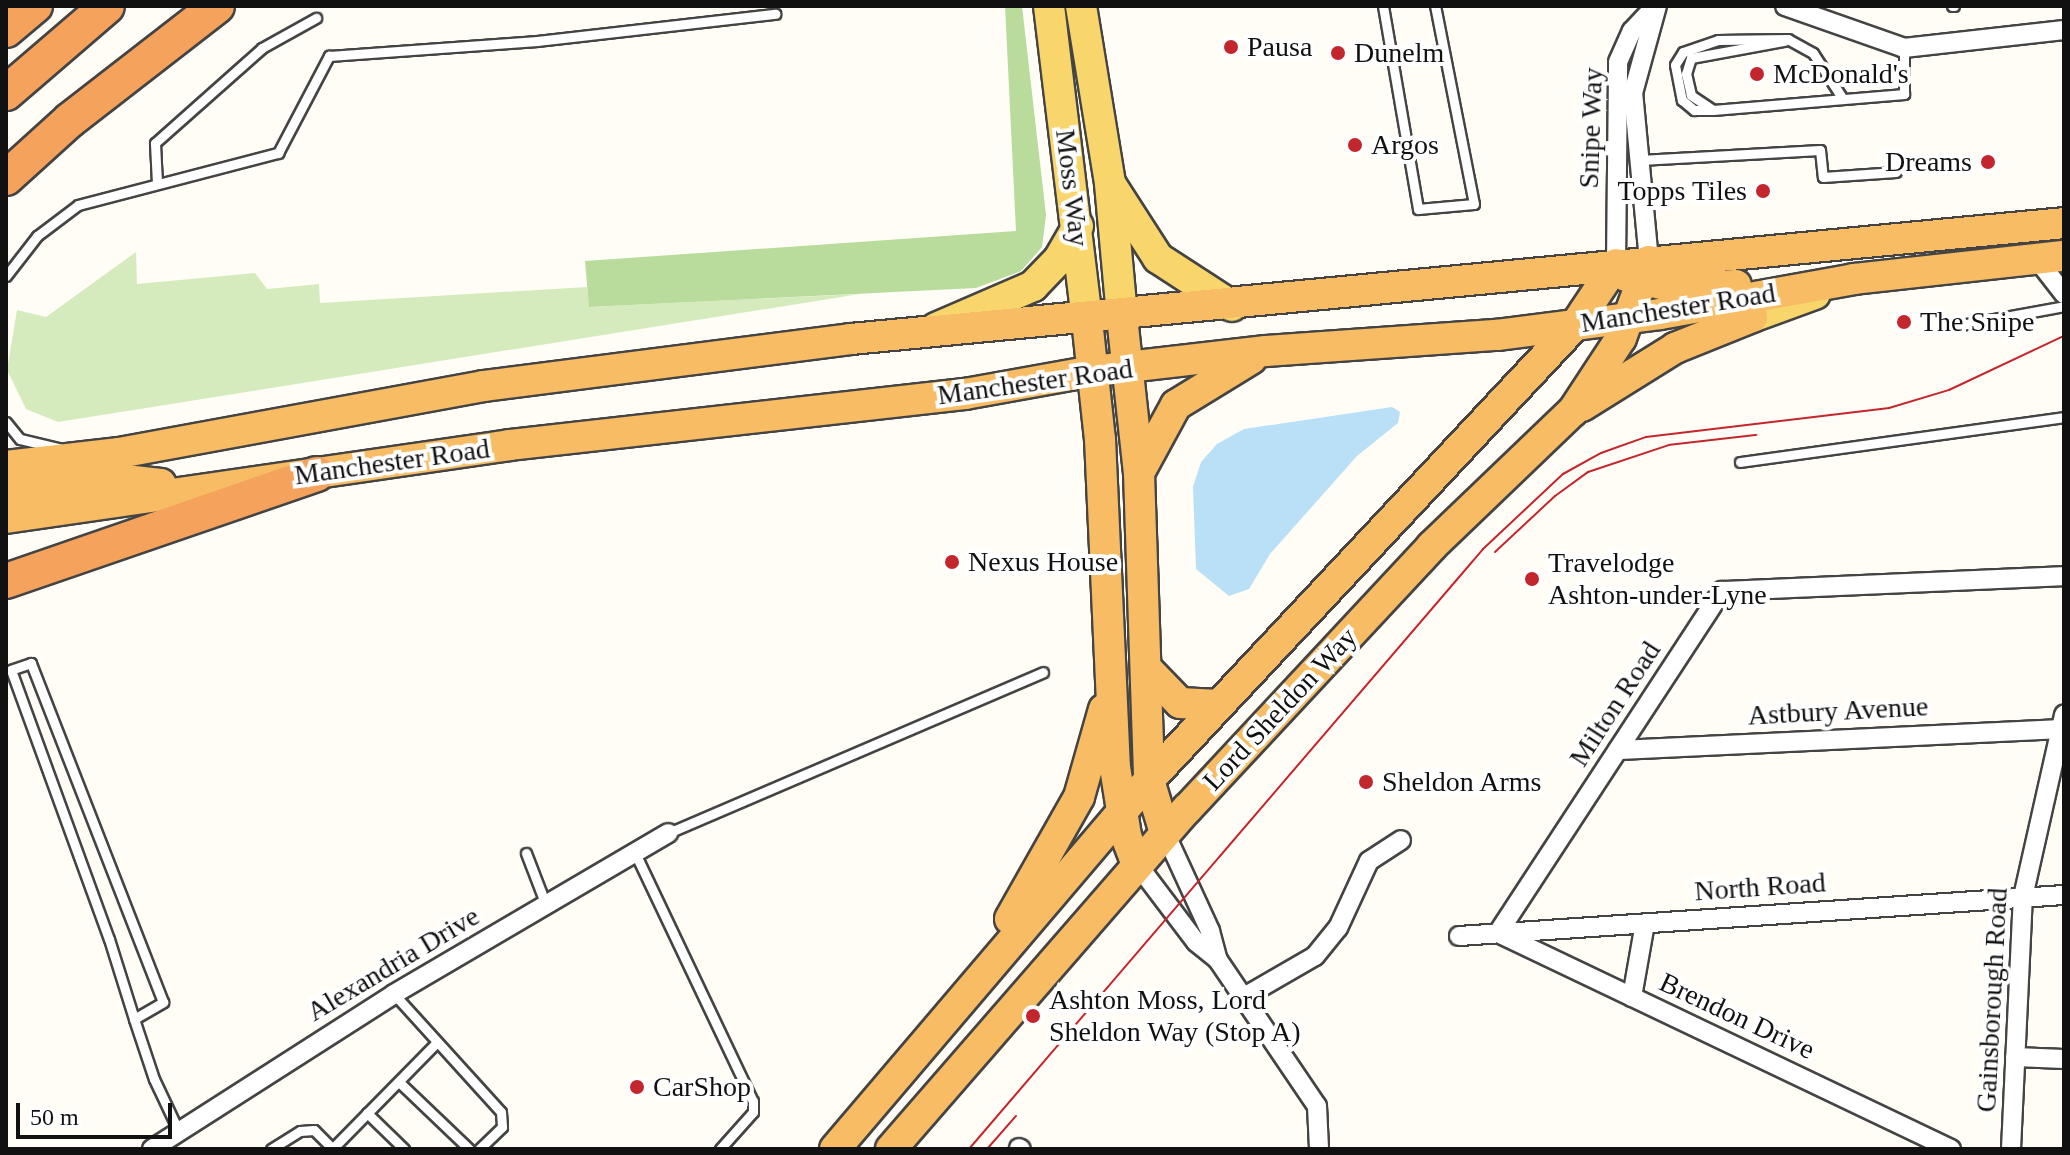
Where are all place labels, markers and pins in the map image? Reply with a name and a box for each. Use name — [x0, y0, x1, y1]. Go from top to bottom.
place label: Pausa — [1247, 30, 1312, 64]
place label: Dunelm — [1354, 36, 1444, 70]
marker: Pausa — [1222, 38, 1240, 56]
marker: Dunelm — [1329, 44, 1347, 62]
place label: McDonald's — [1773, 57, 1909, 91]
marker: McDonald's — [1748, 65, 1766, 83]
place label: Argos — [1371, 128, 1439, 162]
marker: Argos — [1346, 136, 1364, 154]
place label: Dreams — [1885, 145, 1972, 179]
marker: Dreams — [1979, 153, 1997, 171]
place label: Topps Tiles — [1617, 174, 1747, 208]
marker: Topps Tiles — [1754, 182, 1772, 200]
place label: The Snipe — [1920, 305, 2034, 339]
marker: The Snipe — [1895, 313, 1913, 331]
place label: Nexus House — [968, 545, 1118, 579]
place label: Travelodge Ashton-under-Lyne — [1548, 546, 1767, 612]
marker: Nexus House — [943, 553, 961, 571]
marker: Travelodge Ashton-under-Lyne — [1523, 570, 1541, 588]
place label: Sheldon Arms — [1382, 765, 1543, 799]
marker: Sheldon Arms — [1357, 773, 1375, 791]
place label: Ashton Moss, Lord Sheldon Way (Stop A) — [1049, 983, 1303, 1049]
marker: Ashton Moss, Lord Sheldon Way (Stop A) — [1024, 1007, 1042, 1025]
place label: CarShop — [653, 1070, 751, 1104]
marker: CarShop — [628, 1078, 646, 1096]

